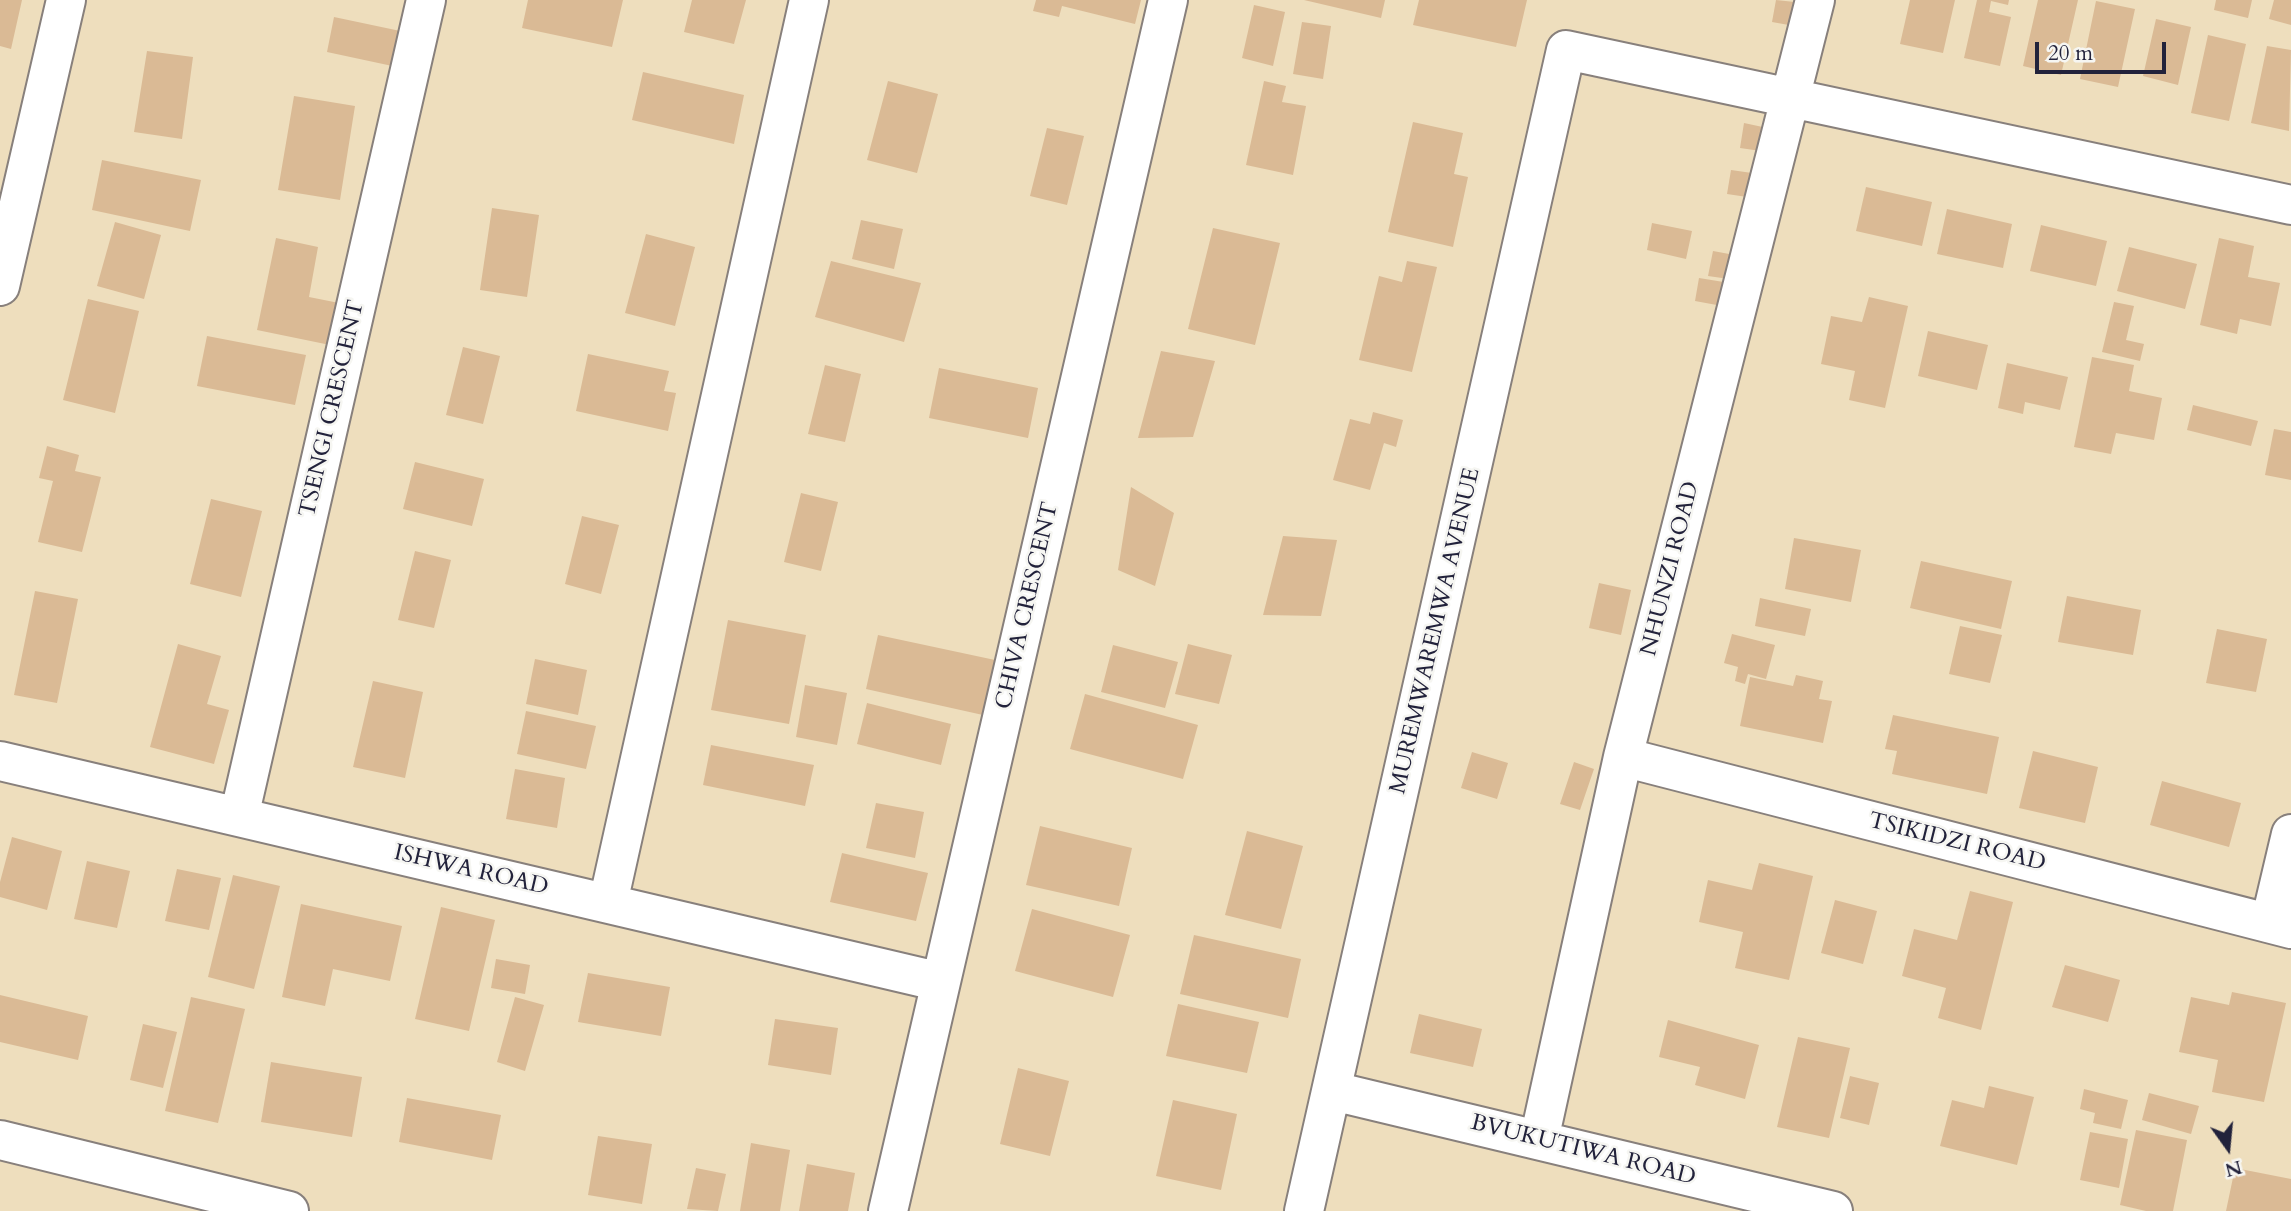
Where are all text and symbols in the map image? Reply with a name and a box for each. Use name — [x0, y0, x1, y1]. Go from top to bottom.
scale bar — [2039, 28, 2170, 72]
text: 20 m — [2048, 39, 2093, 68]
street label: TSENGI CRESCENT — [295, 298, 371, 520]
street label: MUREMWAREMWA AVENUE — [1385, 465, 1487, 797]
street label: NHUNZI ROAD — [1636, 479, 1706, 659]
street label: CHIVA CRESCENT — [991, 500, 1065, 712]
street label: TSIKIDZI ROAD — [1866, 808, 2048, 878]
street label: ISHWA ROAD — [391, 840, 551, 902]
street label: BVUKUTIWA ROAD — [1468, 1110, 1698, 1192]
north arrow — [2193, 1113, 2263, 1183]
text: N — [2222, 1154, 2245, 1183]

